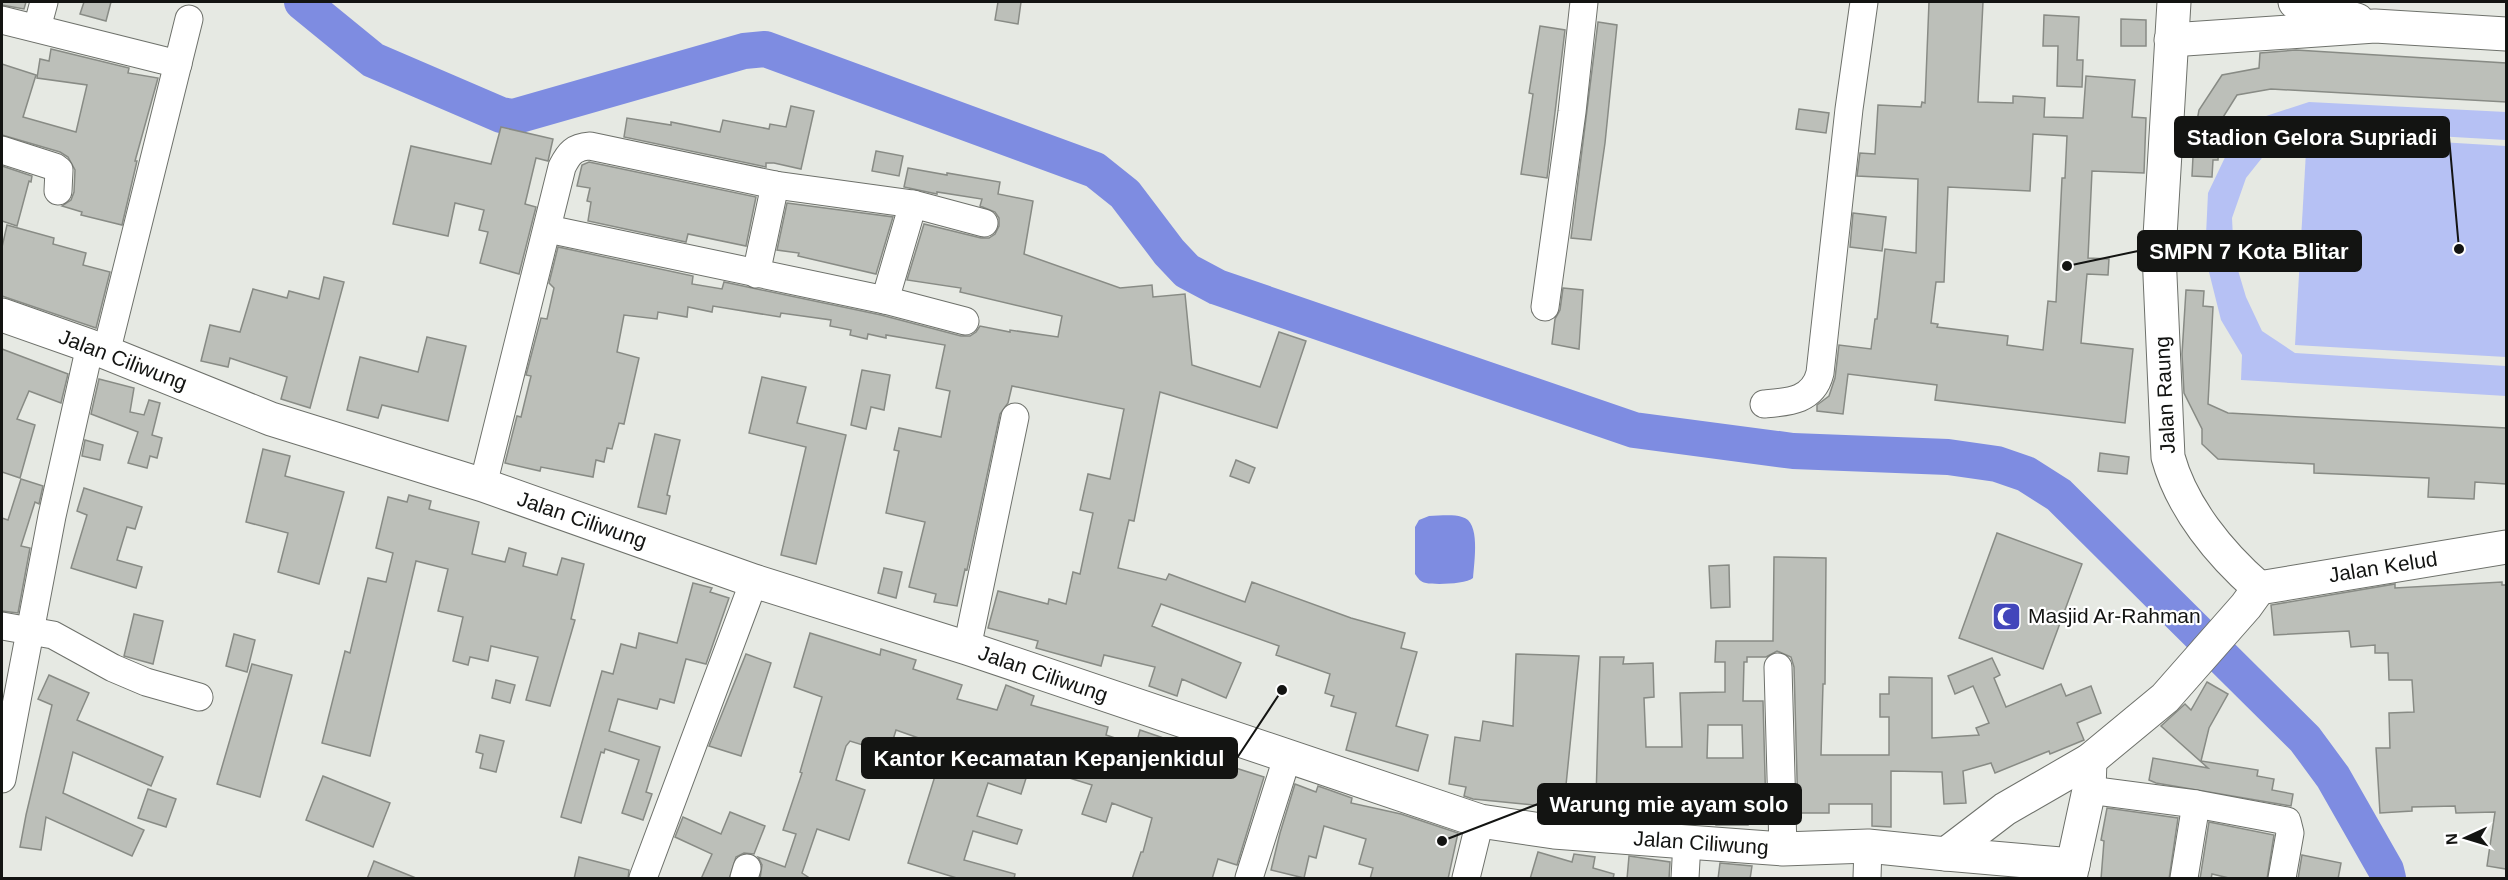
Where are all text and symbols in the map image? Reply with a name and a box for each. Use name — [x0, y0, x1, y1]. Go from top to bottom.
callout: Stadion Gelora Supriadi — [2175, 117, 2449, 157]
text: Stadion Gelora Supriadi — [2187, 125, 2437, 150]
callout: SMPN 7 Kota Blitar — [2138, 231, 2361, 271]
text: SMPN 7 Kota Blitar — [2149, 239, 2349, 264]
street label: Jalan Ciliwung — [56, 325, 191, 395]
street label: Jalan Raung — [2150, 336, 2179, 455]
street label: Jalan Ciliwung — [514, 487, 650, 552]
street label: Jalan Kelud — [2327, 547, 2439, 586]
mosque icon: Masjid Ar-Rahman — [1991, 600, 2023, 632]
place label: Masjid Ar-Rahman — [2028, 604, 2201, 627]
street label: Jalan Ciliwung — [975, 641, 1111, 706]
callout: Kantor Kecamatan Kepanjenkidul — [862, 738, 1237, 778]
text: Kantor Kecamatan Kepanjenkidul — [874, 746, 1224, 771]
callout: Warung mie ayam solo — [1538, 784, 1801, 824]
text: Warung mie ayam solo — [1550, 792, 1788, 817]
north arrow — [2436, 808, 2496, 868]
street label: Jalan Ciliwung — [1633, 826, 1769, 859]
text: N — [2443, 833, 2460, 845]

